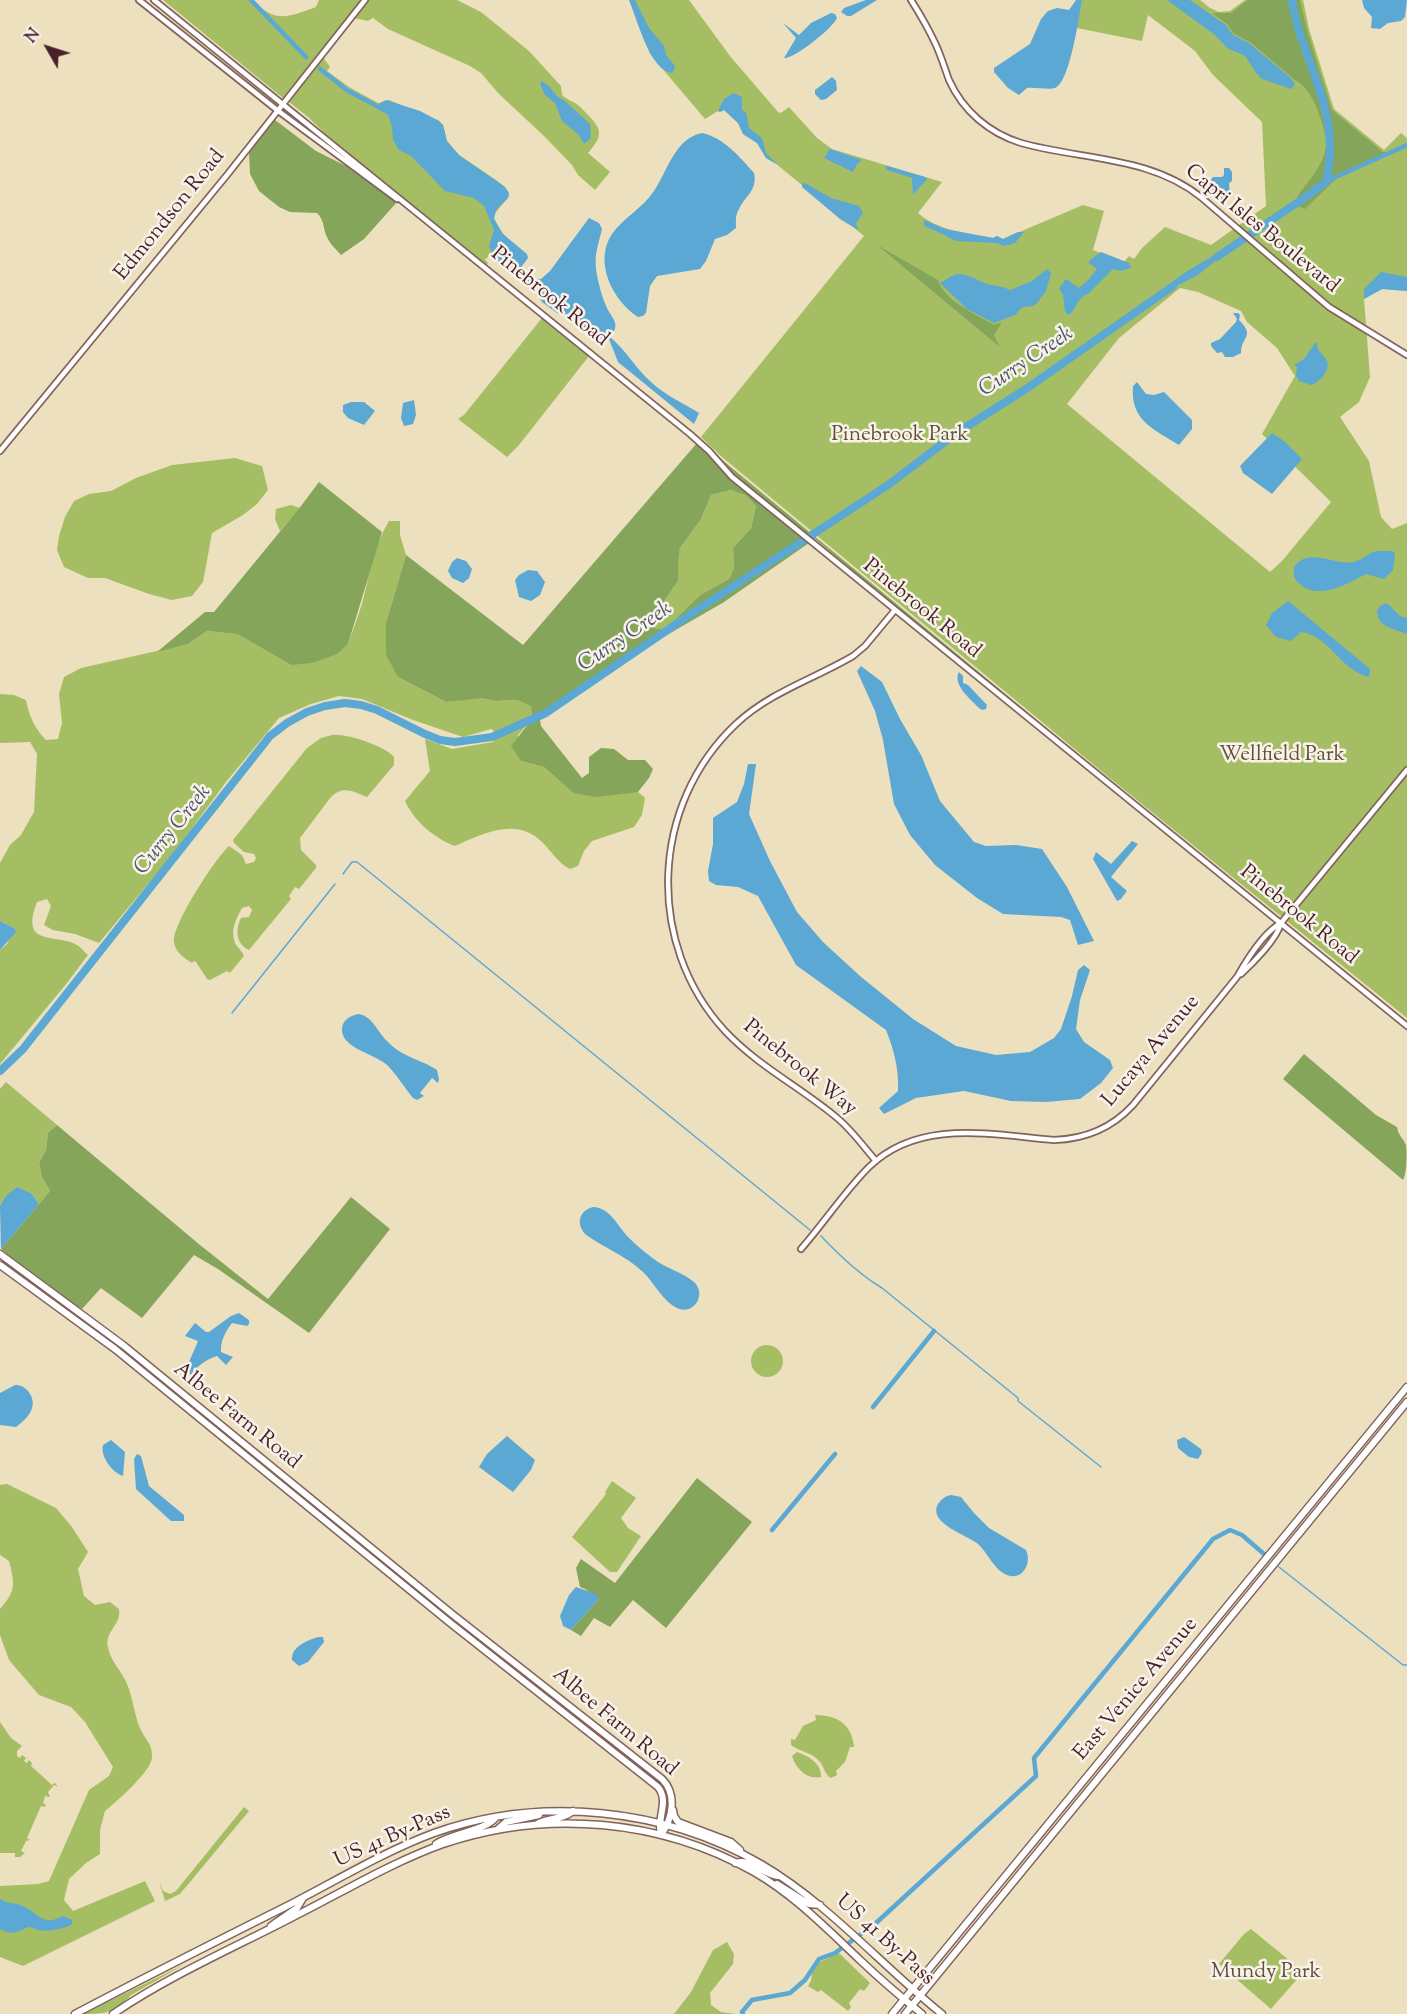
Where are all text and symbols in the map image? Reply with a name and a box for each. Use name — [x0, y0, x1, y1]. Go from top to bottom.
north arrow — [18, 18, 78, 78]
text: N — [21, 24, 47, 49]
street label: Edmondson Road — [111, 145, 231, 287]
street label: Capri Isles Boulevard — [1179, 160, 1343, 300]
street label: Pinebrook Road — [485, 243, 613, 353]
water label: Curry Creek — [975, 322, 1079, 404]
park label: Pinebrook Park — [831, 423, 969, 449]
street label: Pinebrook Road — [857, 555, 985, 665]
water label: Curry Creek — [574, 597, 678, 679]
park label: Wellfield Park — [1219, 743, 1345, 769]
water label: Curry Creek — [130, 781, 218, 881]
street label: Pinebrook Road — [1234, 861, 1362, 971]
street label: Lucaya Avenue — [1098, 991, 1206, 1113]
street label: Pinebrook Way — [737, 1015, 861, 1123]
street label: Albee Farm Road — [167, 1358, 305, 1476]
street label: East Venice Avenue — [1070, 1613, 1204, 1767]
street label: Albee Farm Road — [546, 1663, 682, 1783]
street label: US 41 By-Pass — [331, 1801, 455, 1875]
street label: US 41 By-Pass — [829, 1890, 939, 1992]
park label: Mundy Park — [1211, 1960, 1321, 1986]

